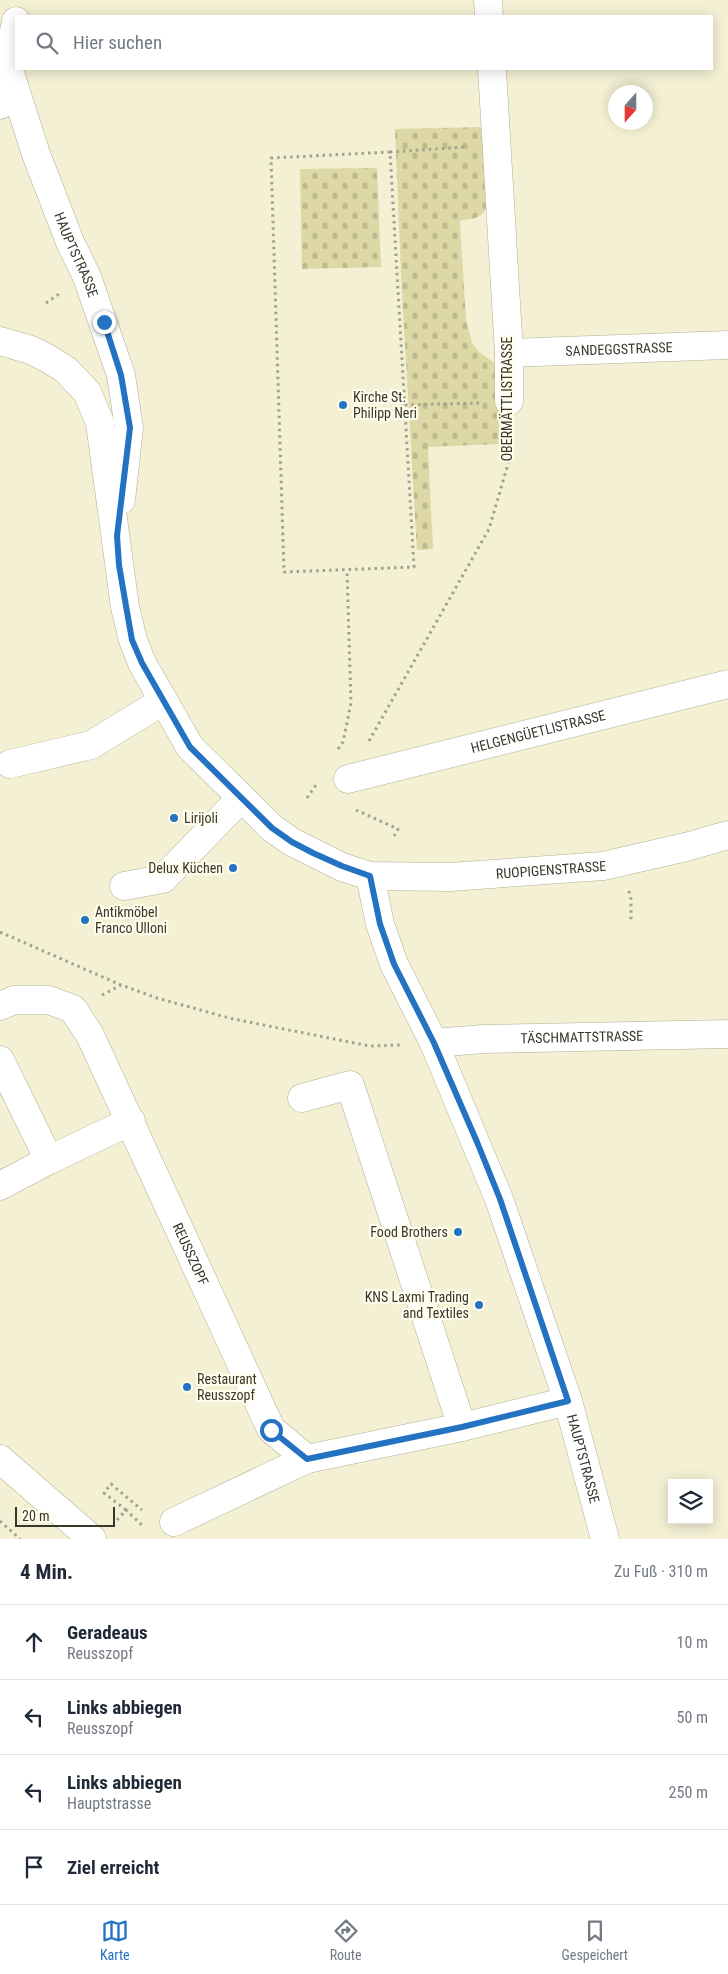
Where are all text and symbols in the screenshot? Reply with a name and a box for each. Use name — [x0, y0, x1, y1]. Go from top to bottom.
search box — [15, 15, 713, 70]
icon: search — [33, 29, 61, 57]
text: Hier suchen — [73, 31, 162, 54]
north arrow — [608, 85, 653, 130]
street label: HAUPTSTRASSE — [51, 210, 101, 299]
route end — [93, 311, 116, 334]
street label: OBERMÄTTLISTRASSE — [499, 337, 515, 461]
street label: SANDEGGSTRASSE — [565, 339, 673, 359]
place label: Kirche St. Philipp Neri — [353, 389, 417, 421]
marker: Kirche St. Philipp Neri — [337, 399, 349, 411]
street label: HELGENGÜETLISTRASSE — [469, 707, 607, 756]
place label: Lirijoli — [184, 810, 218, 826]
marker: Lirijoli — [168, 812, 180, 824]
street label: RUOPIGENSTRASSE — [495, 858, 607, 882]
place label: Delux Küchen — [148, 860, 223, 876]
marker: Delux Küchen — [227, 862, 239, 874]
place label: Antikmöbel Franco Ulloni — [95, 904, 167, 936]
marker: Antikmöbel Franco Ulloni — [79, 914, 91, 926]
street label: TÄSCHMATTSTRASSE — [520, 1028, 643, 1046]
street label: REUSSZOPF — [169, 1220, 212, 1288]
place label: Food Brothers — [370, 1224, 448, 1240]
marker: Food Brothers — [452, 1226, 464, 1238]
place label: KNS Laxmi Trading and Textiles — [365, 1289, 469, 1321]
marker: KNS Laxmi Trading and Textiles — [473, 1299, 485, 1311]
place label: Restaurant Reusszopf — [197, 1371, 257, 1403]
marker: Restaurant Reusszopf — [181, 1381, 193, 1393]
street label: HAUPTSTRASSE — [564, 1412, 603, 1505]
route start — [260, 1419, 283, 1442]
map controls — [668, 1479, 713, 1524]
button: layers — [668, 1479, 713, 1524]
scale bar — [15, 1504, 115, 1527]
text: 20 m — [22, 1508, 50, 1524]
text: 4 Min. — [20, 1560, 73, 1584]
text: Zu Fuß · 310 m — [614, 1562, 708, 1581]
text: Geradeaus — [67, 1621, 148, 1644]
icon: ahead — [20, 1628, 48, 1656]
text: 10 m — [676, 1633, 708, 1652]
text: Reusszopf — [67, 1644, 133, 1663]
text: Links abbiegen — [67, 1696, 182, 1719]
icon: left — [20, 1703, 48, 1731]
text: 50 m — [676, 1708, 708, 1727]
text: Reusszopf — [67, 1719, 133, 1738]
text: Links abbiegen — [67, 1771, 182, 1794]
icon: left — [20, 1778, 48, 1806]
text: 250 m — [669, 1783, 708, 1802]
text: Hauptstrasse — [67, 1794, 151, 1813]
icon: arrive — [20, 1853, 48, 1881]
text: Ziel erreicht — [67, 1856, 159, 1879]
tab: Karte — [100, 1917, 130, 1963]
tab: Route — [330, 1917, 362, 1963]
tab: Gespeichert — [562, 1917, 628, 1963]

